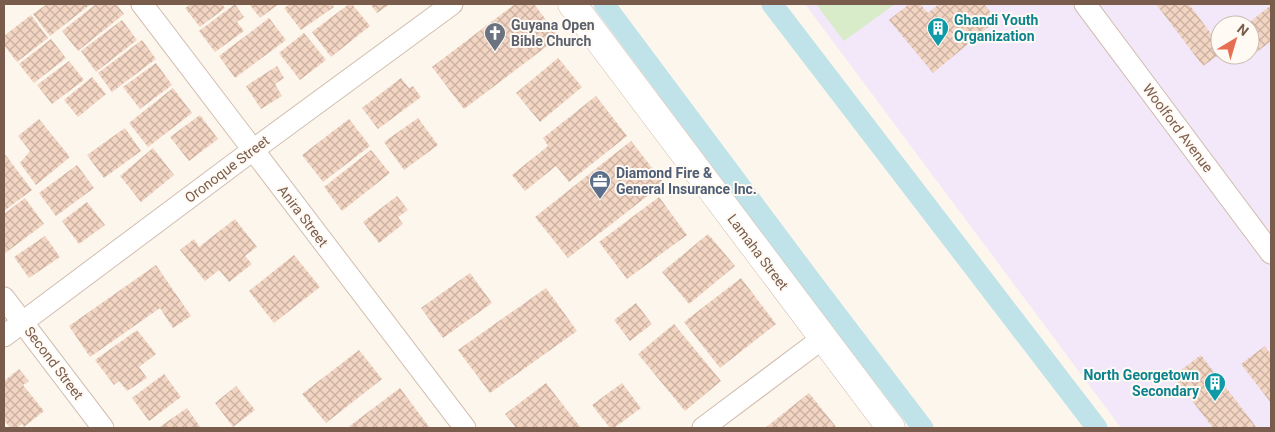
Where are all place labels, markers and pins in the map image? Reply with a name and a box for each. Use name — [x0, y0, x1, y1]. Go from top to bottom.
place label: Ghandi Youth Organization — [954, 12, 1038, 44]
building icon: Ghandi Youth Organization — [926, 16, 950, 47]
place label: Guyana Open Bible Church — [511, 17, 595, 49]
church icon: Guyana Open Bible Church — [483, 21, 507, 52]
place label: Diamond Fire & General Insurance Inc. — [616, 165, 757, 197]
office icon: Diamond Fire & General Insurance Inc. — [588, 169, 612, 200]
place label: North Georgetown Secondary — [1084, 367, 1200, 399]
building icon: North Georgetown Secondary — [1203, 371, 1227, 402]

